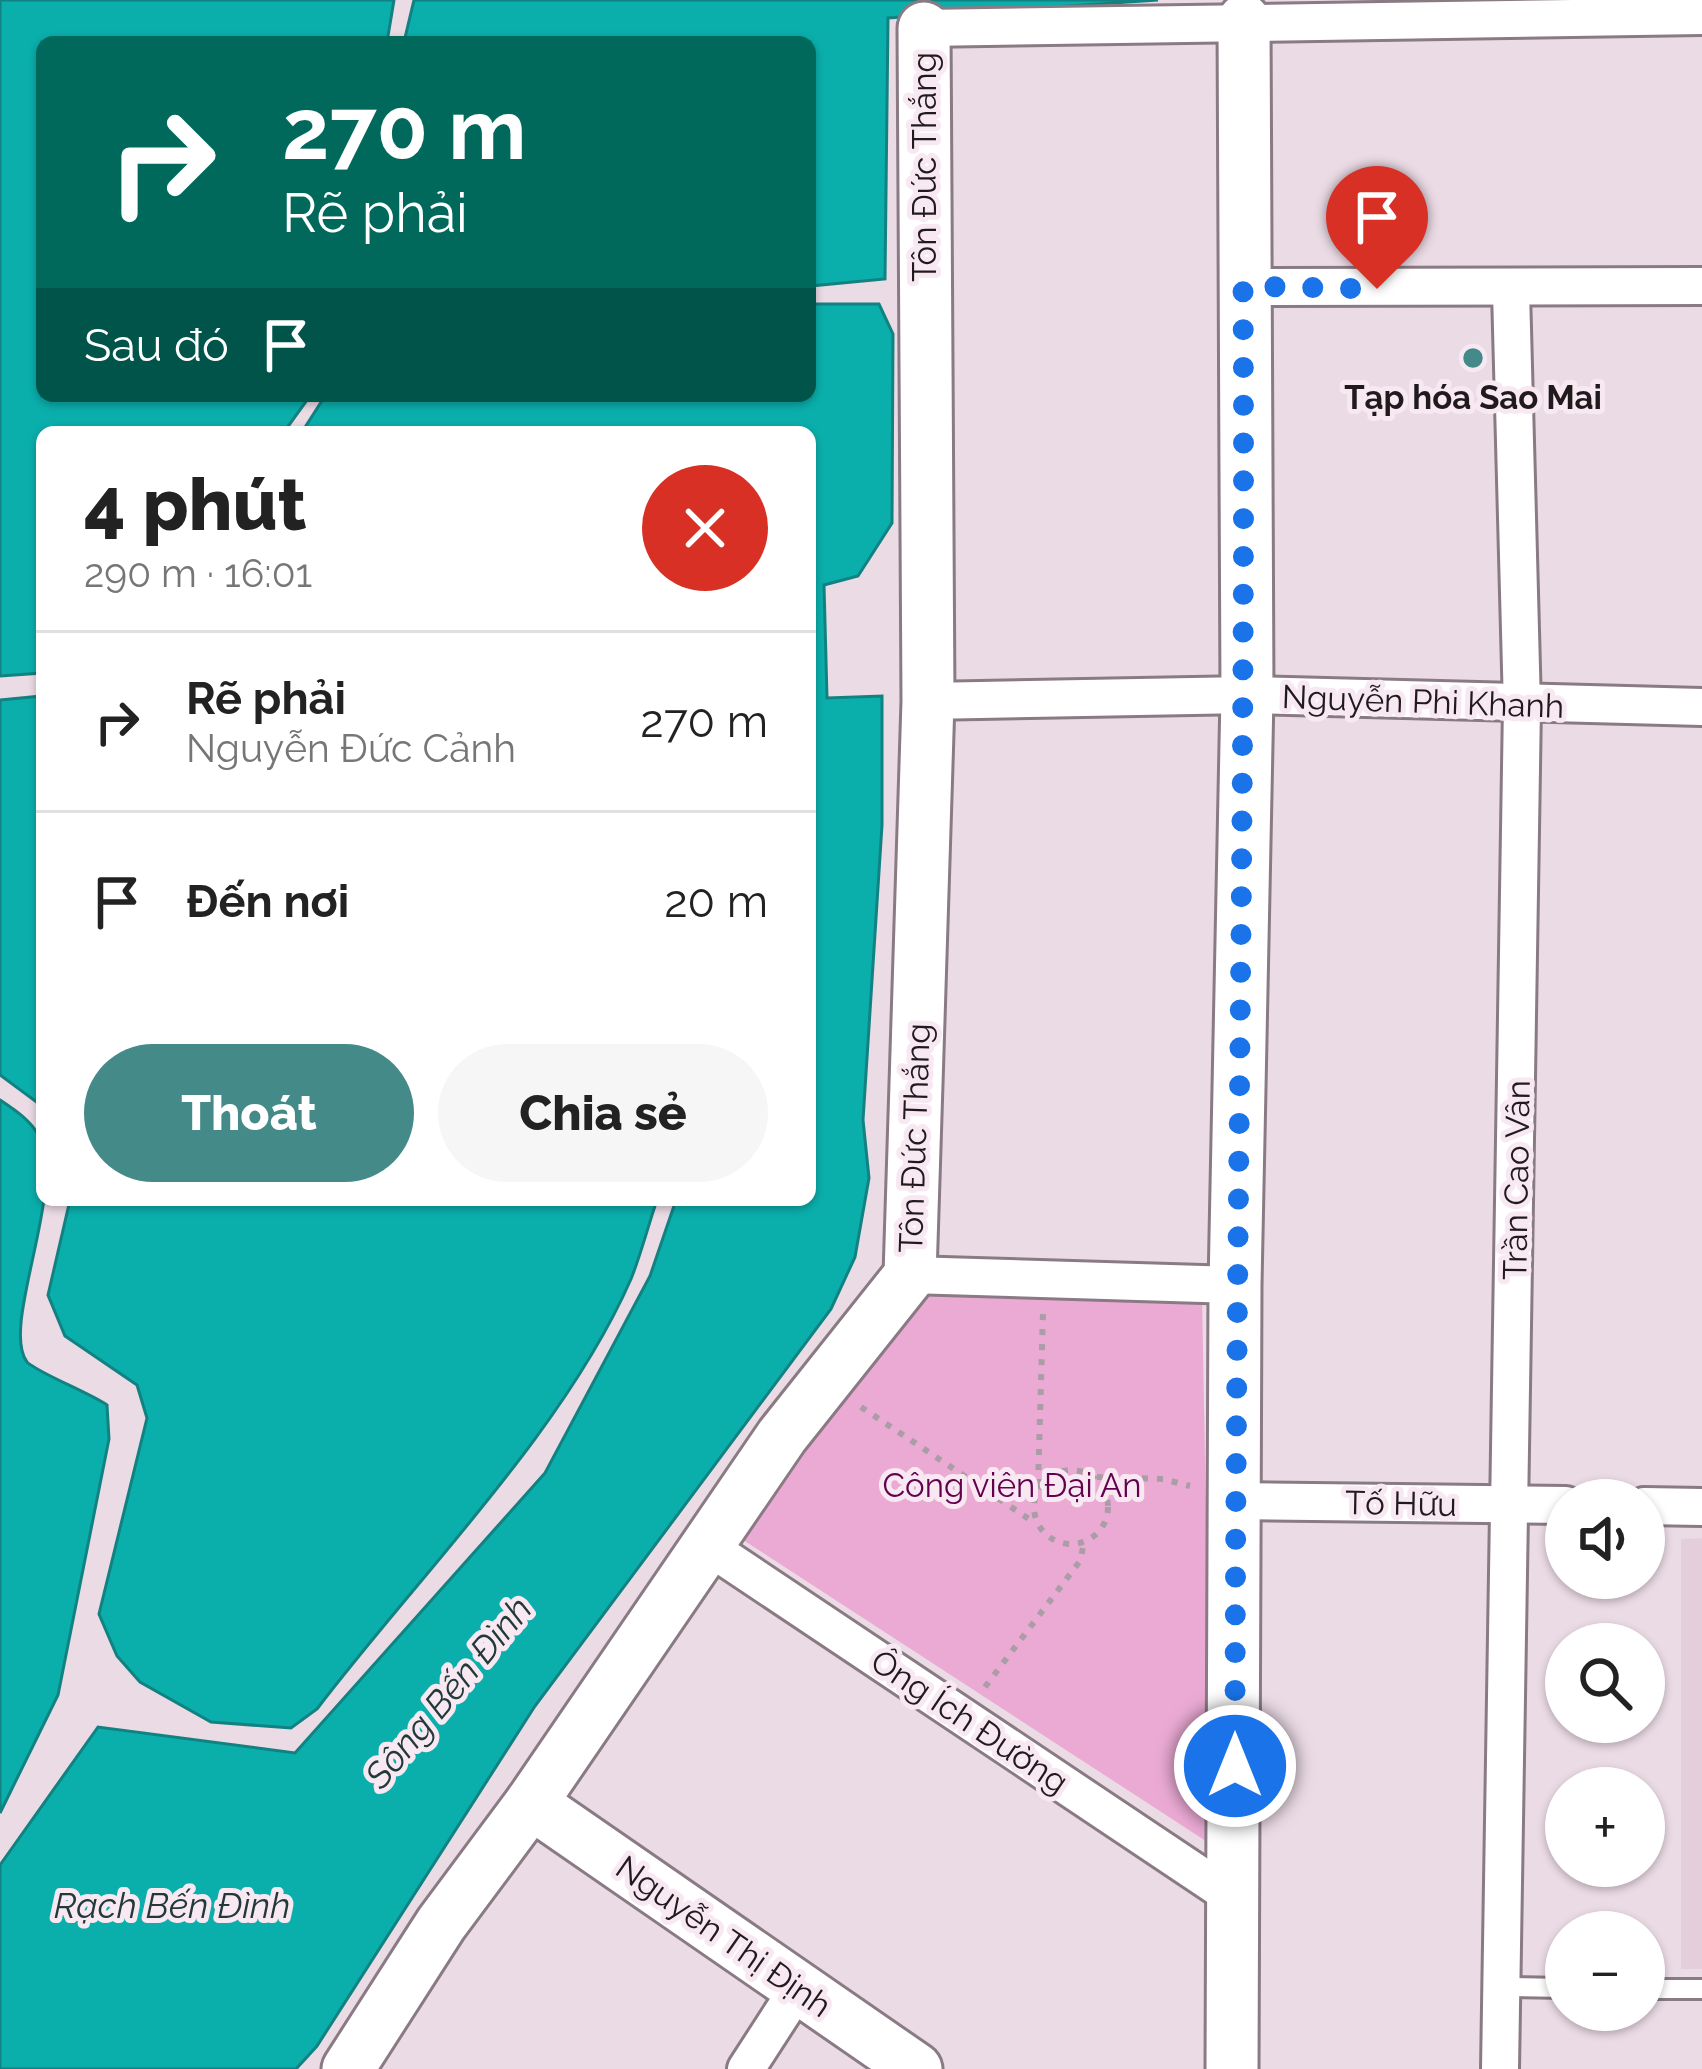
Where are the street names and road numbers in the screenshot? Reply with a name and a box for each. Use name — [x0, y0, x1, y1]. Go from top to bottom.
street label: Tôn Đức Thắng — [905, 52, 944, 282]
street label: Nguyễn Phi Khanh — [1281, 677, 1565, 726]
street label: Tôn Đức Thắng — [891, 1023, 938, 1253]
street label: Trần Cao Vân — [1495, 1080, 1538, 1280]
street label: Tố Hữu — [1345, 1483, 1457, 1524]
street label: Ông Ích Đường — [864, 1640, 1076, 1802]
street label: Nguyễn Thị Định — [609, 1848, 839, 2025]

